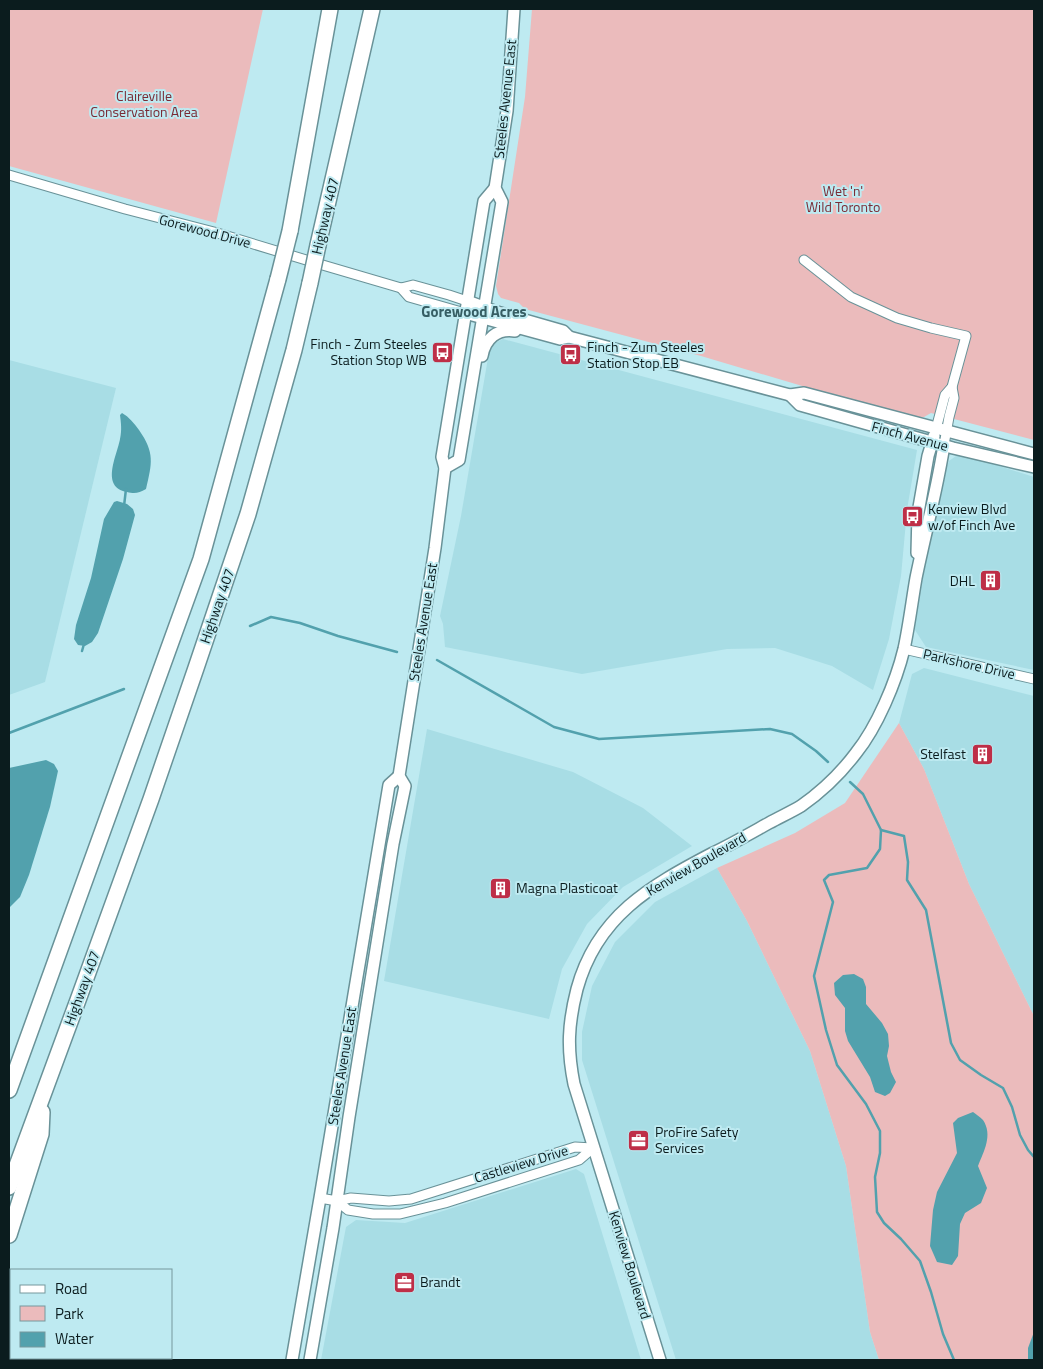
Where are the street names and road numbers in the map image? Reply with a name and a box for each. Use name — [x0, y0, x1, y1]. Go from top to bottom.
street label: Steeles Avenue East — [488, 38, 521, 159]
street label: Highway 407 — [306, 175, 344, 256]
street label: Gorewood Drive — [157, 208, 253, 253]
street label: Finch Avenue — [870, 415, 951, 456]
street label: Steeles Avenue East — [403, 561, 442, 683]
street label: Highway 407 — [194, 566, 239, 646]
street label: Parkshore Drive — [921, 643, 1017, 684]
street label: Kenview Boulevard — [642, 826, 750, 901]
street label: Highway 407 — [58, 948, 105, 1028]
street label: Steeles Avenue East — [322, 1005, 361, 1127]
street label: Castleview Drive — [471, 1139, 571, 1188]
street label: Kenview Boulevard — [604, 1208, 657, 1322]

